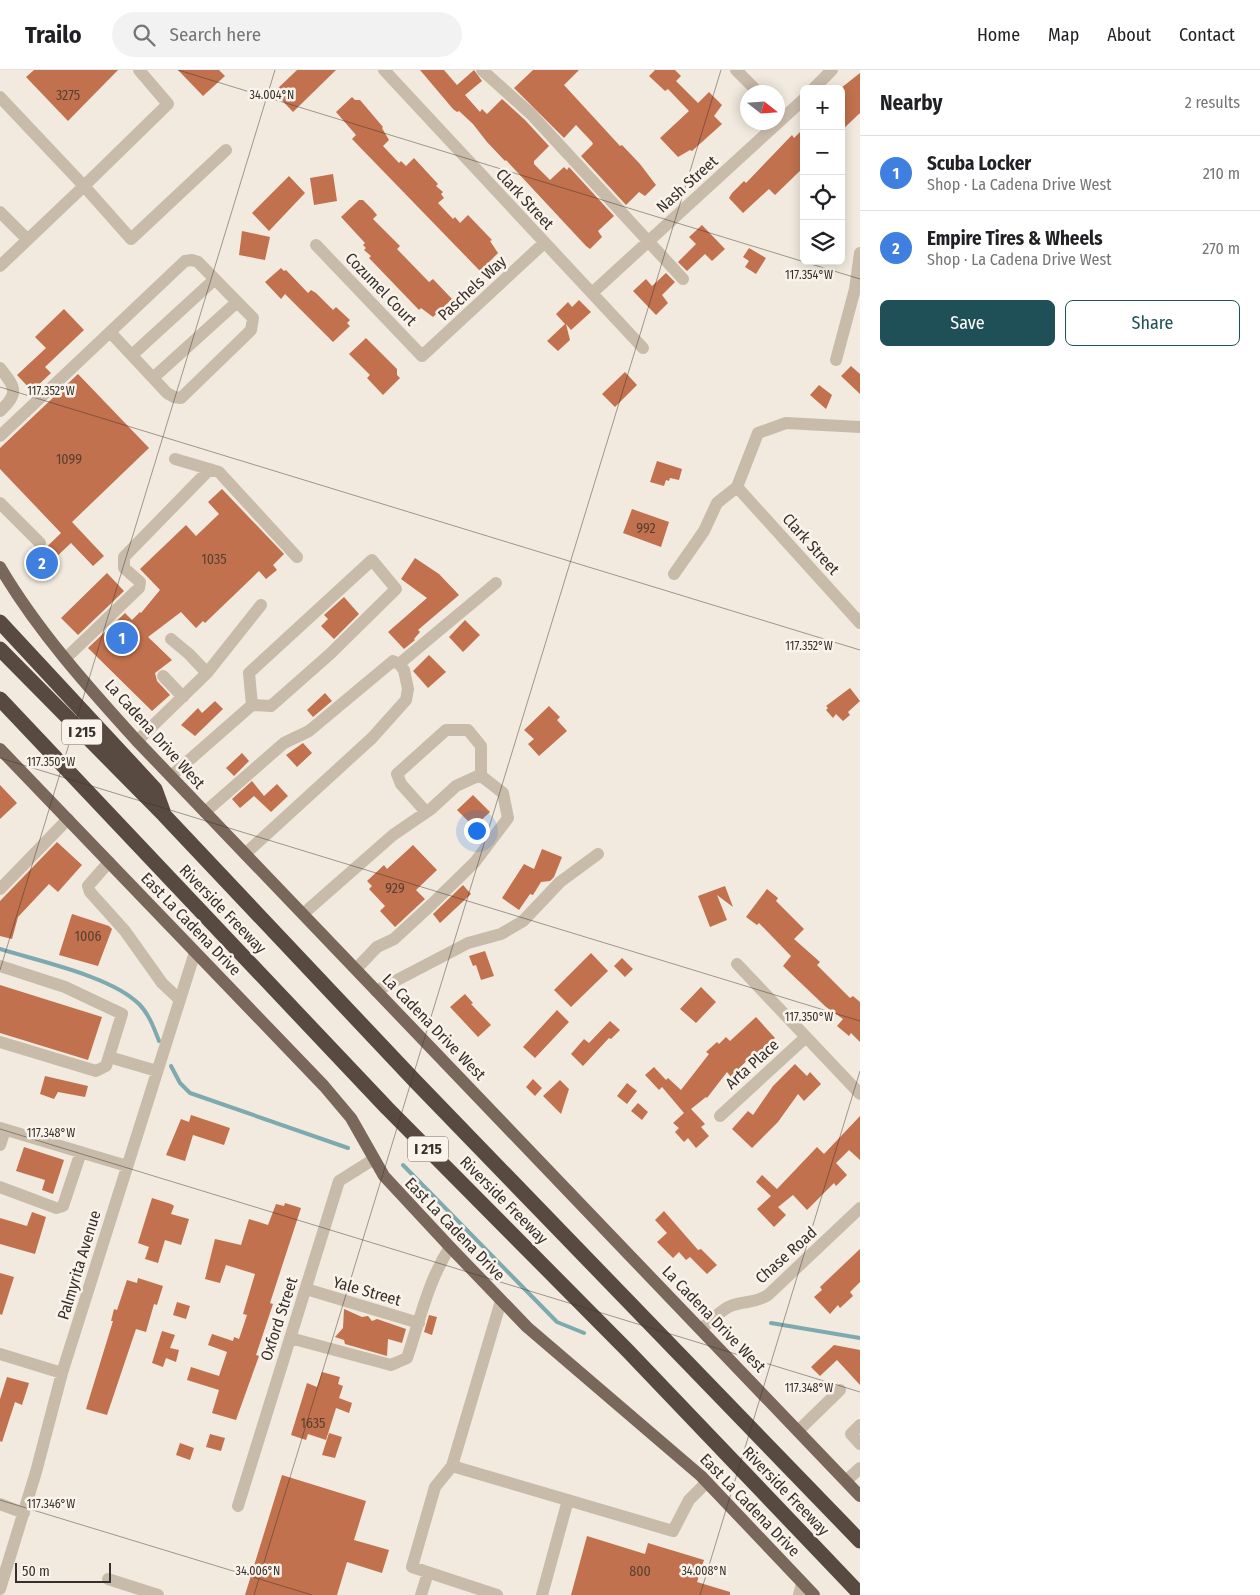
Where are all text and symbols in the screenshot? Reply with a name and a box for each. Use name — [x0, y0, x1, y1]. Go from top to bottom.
search box — [112, 12, 462, 57]
text: Trailo — [25, 21, 82, 49]
icon: search — [130, 21, 158, 49]
text: Search here — [170, 23, 261, 46]
text: Home — [977, 24, 1020, 46]
text: Map — [1048, 24, 1079, 46]
text: About — [1107, 24, 1151, 46]
text: Contact — [1179, 24, 1235, 46]
north arrow — [740, 85, 785, 130]
map controls — [800, 85, 845, 265]
button: + — [800, 85, 845, 130]
house number: 3275 — [56, 87, 80, 104]
text: 34.004°N — [250, 88, 294, 102]
text: Nearby — [880, 90, 942, 116]
text: 2 results — [1185, 93, 1240, 112]
button: − — [800, 130, 845, 175]
street label: Nash Street — [652, 151, 722, 216]
text: Scuba Locker — [927, 152, 1031, 175]
text: 1 — [893, 164, 899, 183]
text: 210 m — [1203, 164, 1240, 183]
street label: Clark Street — [492, 165, 558, 234]
button: locate — [800, 175, 845, 220]
text: Shop · La Cadena Drive West — [927, 175, 1112, 194]
button: layers — [800, 220, 845, 265]
text: Empire Tires & Wheels — [927, 227, 1103, 250]
text: 2 — [892, 239, 900, 258]
text: 270 m — [1202, 239, 1240, 258]
street label: Cozumel Court — [341, 248, 421, 330]
text: Shop · La Cadena Drive West — [927, 250, 1112, 269]
street label: Paschels Way — [434, 251, 511, 324]
text: 117.354°W — [785, 268, 833, 282]
button: Save — [880, 300, 1055, 346]
button: Share — [1065, 300, 1240, 346]
text: 117.352°W — [27, 384, 75, 398]
house number: 1099 — [56, 451, 82, 468]
street label: Clark Street — [778, 509, 844, 579]
house number: 992 — [636, 520, 656, 537]
pin: 2 — [26, 544, 58, 582]
house number: 1035 — [201, 551, 227, 568]
pin: 1 — [106, 619, 138, 657]
text: 117.352°W — [785, 639, 833, 653]
street label: La Cadena Drive West — [101, 676, 210, 793]
road number: I 215 — [62, 720, 102, 744]
text: 117.350°W — [27, 755, 75, 769]
your location — [464, 818, 490, 844]
street label: Riverside Freeway — [176, 860, 271, 958]
street label: East La Cadena Drive — [137, 869, 245, 979]
house number: 929 — [385, 880, 405, 897]
house number: 1006 — [75, 928, 102, 945]
street label: La Cadena Drive West — [378, 970, 490, 1085]
text: 117.350°W — [785, 1010, 833, 1024]
street label: Arta Place — [721, 1035, 783, 1093]
text: 117.348°W — [27, 1126, 75, 1140]
road number: I 215 — [408, 1136, 448, 1162]
street label: Riverside Freeway — [456, 1152, 553, 1249]
street label: East La Cadena Drive — [401, 1174, 509, 1284]
street label: Palmyrita Avenue — [53, 1208, 105, 1322]
street label: Chase Road — [751, 1223, 821, 1287]
street label: La Cadena Drive West — [658, 1262, 770, 1377]
street label: Yale Street — [331, 1272, 404, 1310]
street label: Oxford Street — [257, 1274, 302, 1363]
text: 117.348°W — [785, 1381, 833, 1395]
house number: 1635 — [300, 1415, 326, 1432]
street label: Riverside Freeway — [739, 1442, 834, 1540]
street label: East La Cadena Drive — [696, 1450, 804, 1560]
text: 117.346°W — [27, 1497, 75, 1511]
scale bar — [15, 1560, 111, 1583]
text: 50 m — [22, 1563, 50, 1580]
house number: 800 — [629, 1563, 651, 1580]
text: 34.006°N — [236, 1564, 280, 1578]
text: 34.008°N — [682, 1564, 726, 1578]

